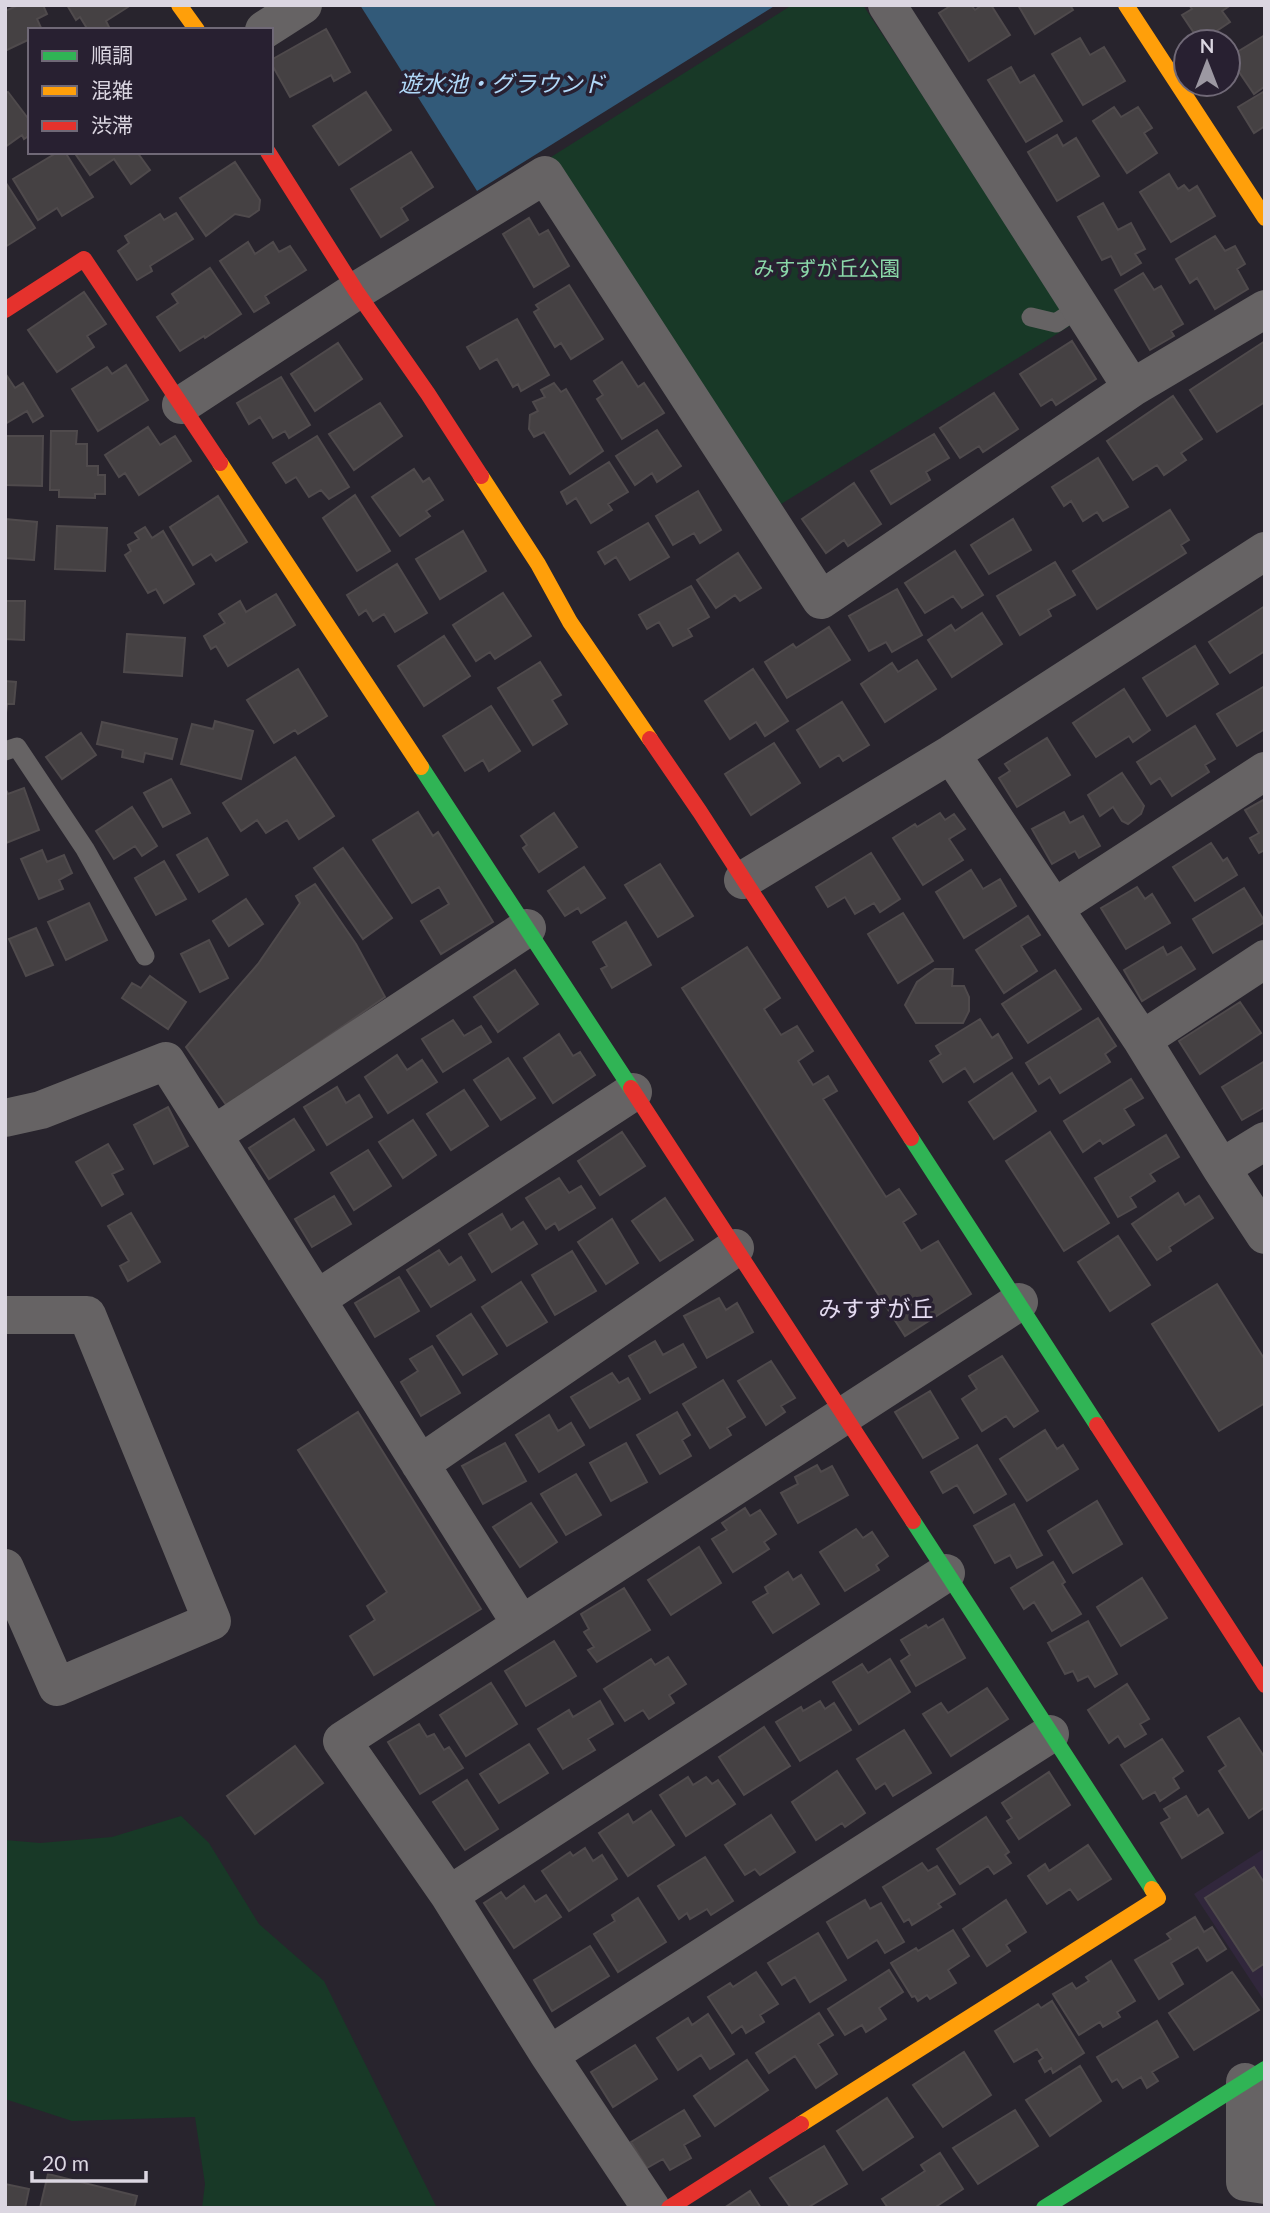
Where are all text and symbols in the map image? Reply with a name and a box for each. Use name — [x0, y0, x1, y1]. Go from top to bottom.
legend — [28, 28, 273, 154]
north arrow — [1172, 28, 1242, 98]
text: N — [1200, 34, 1214, 57]
text: 順調 — [91, 42, 133, 67]
water label: 遊水池・グラウンド — [399, 69, 607, 97]
text: 混雑 — [91, 77, 133, 102]
text: 渋滞 — [91, 112, 133, 137]
park label: みすずが丘公園 — [754, 255, 901, 280]
district label: みすずが丘 — [819, 1294, 934, 1322]
scale bar — [32, 2140, 145, 2184]
text: 20 m — [42, 2150, 89, 2175]

